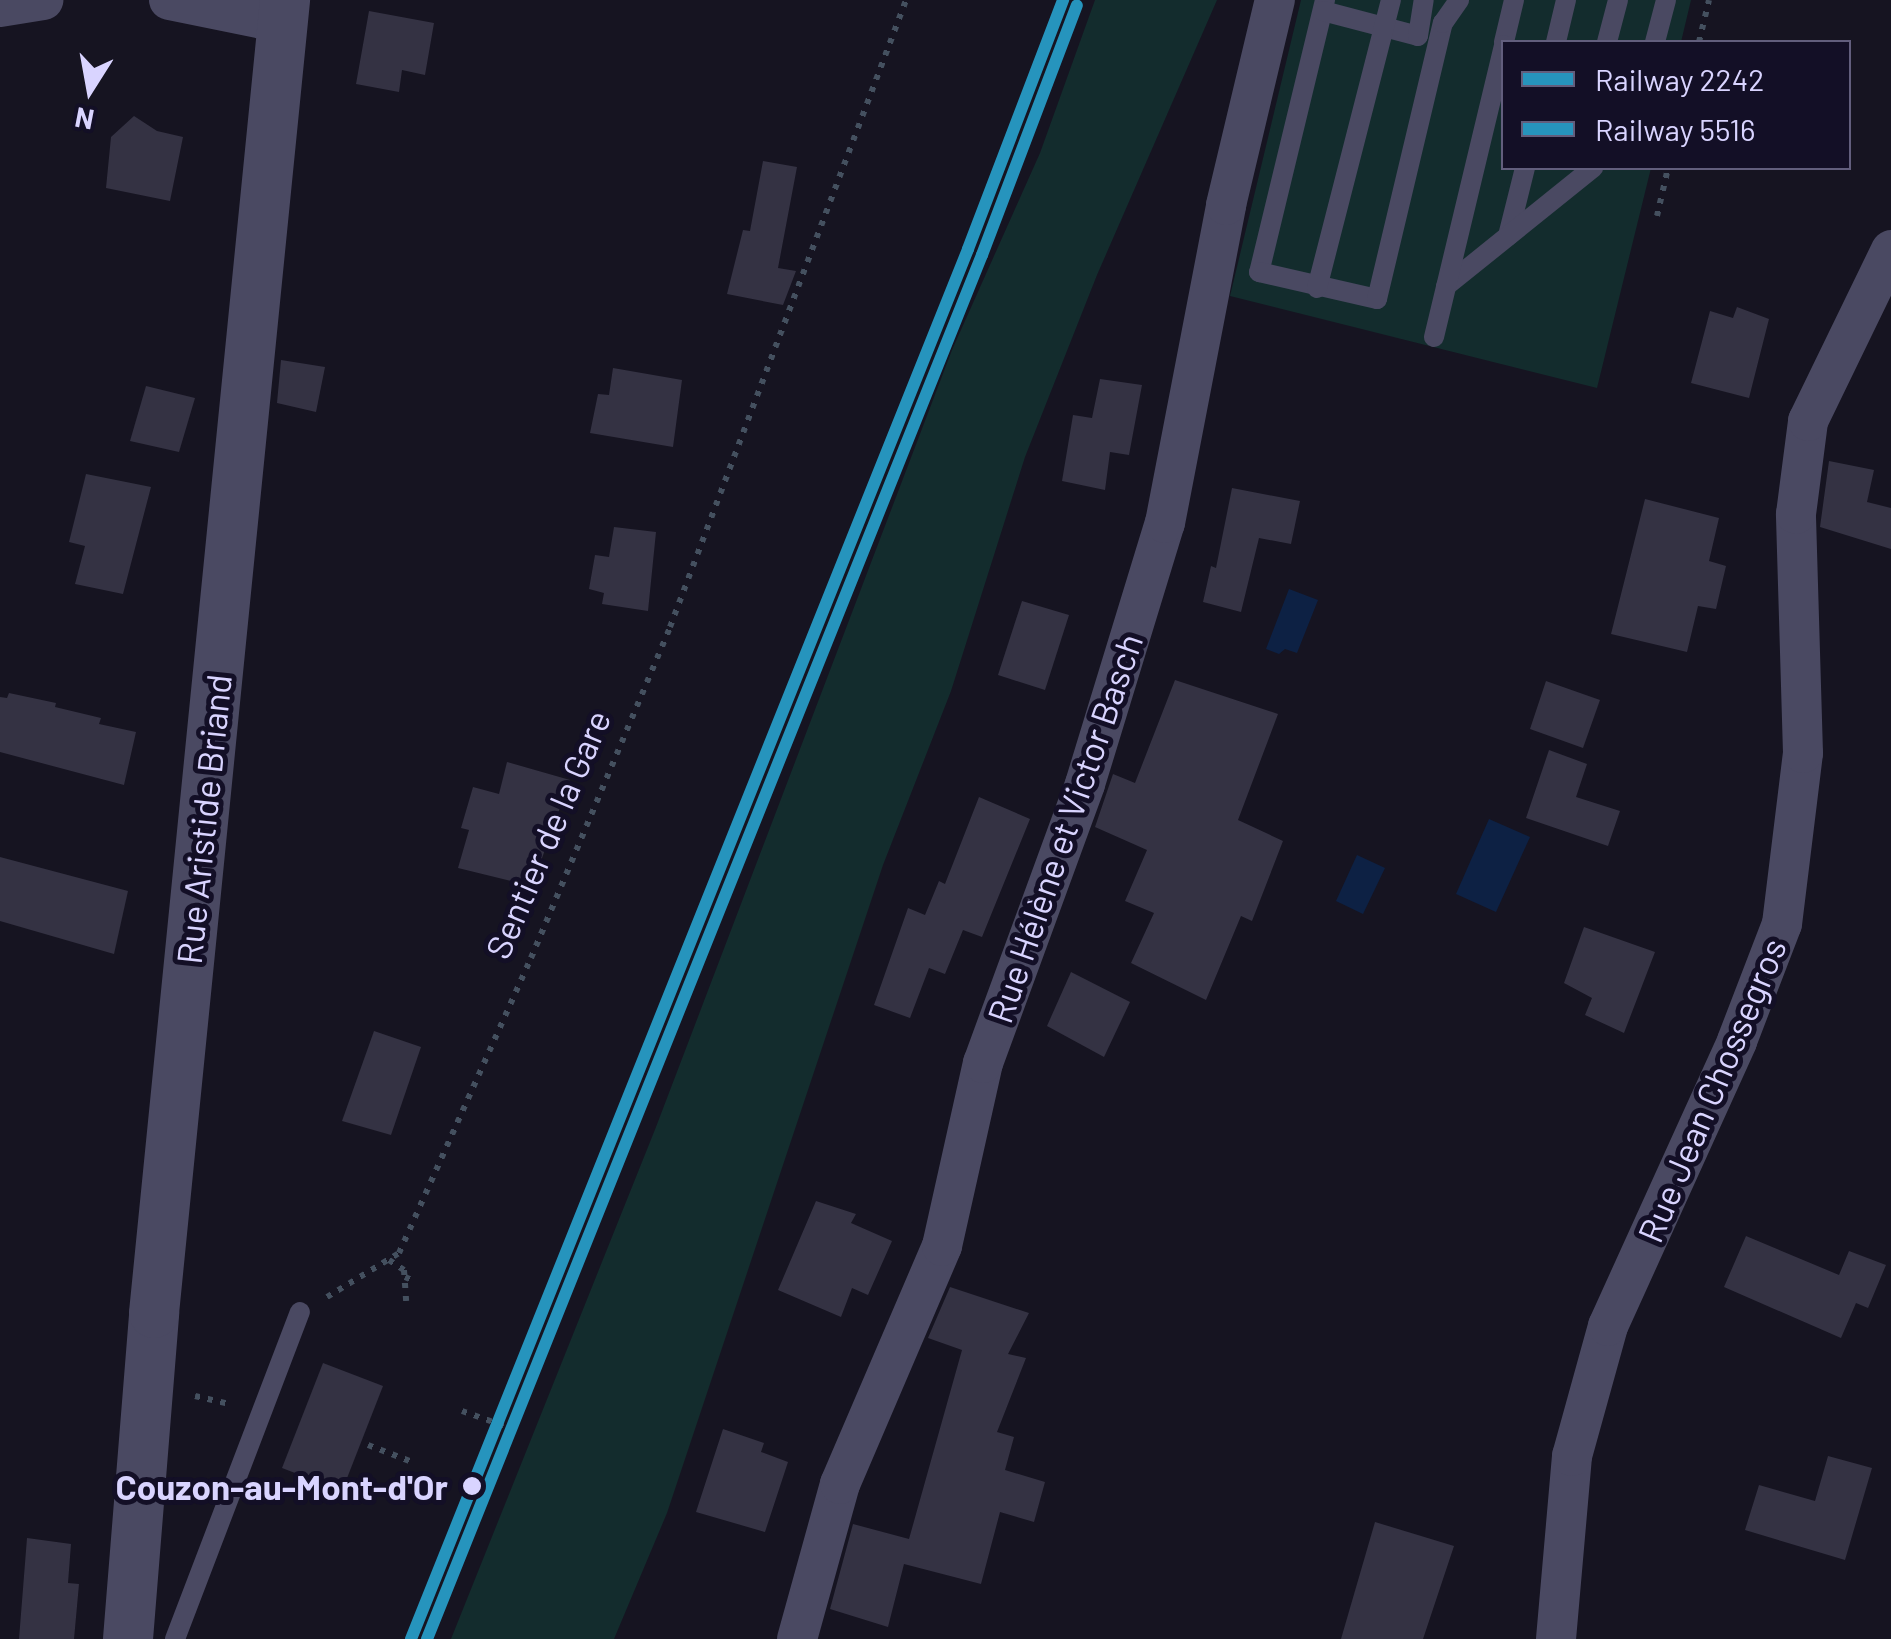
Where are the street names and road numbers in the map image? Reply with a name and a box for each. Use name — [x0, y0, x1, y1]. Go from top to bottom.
street label: Rue Hélène et Victor Basch — [978, 628, 1150, 1028]
street label: Rue Aristide Briand — [167, 672, 239, 966]
street label: Sentier de la Gare — [476, 703, 618, 965]
street label: Rue Jean Chossegros — [1628, 932, 1794, 1248]

